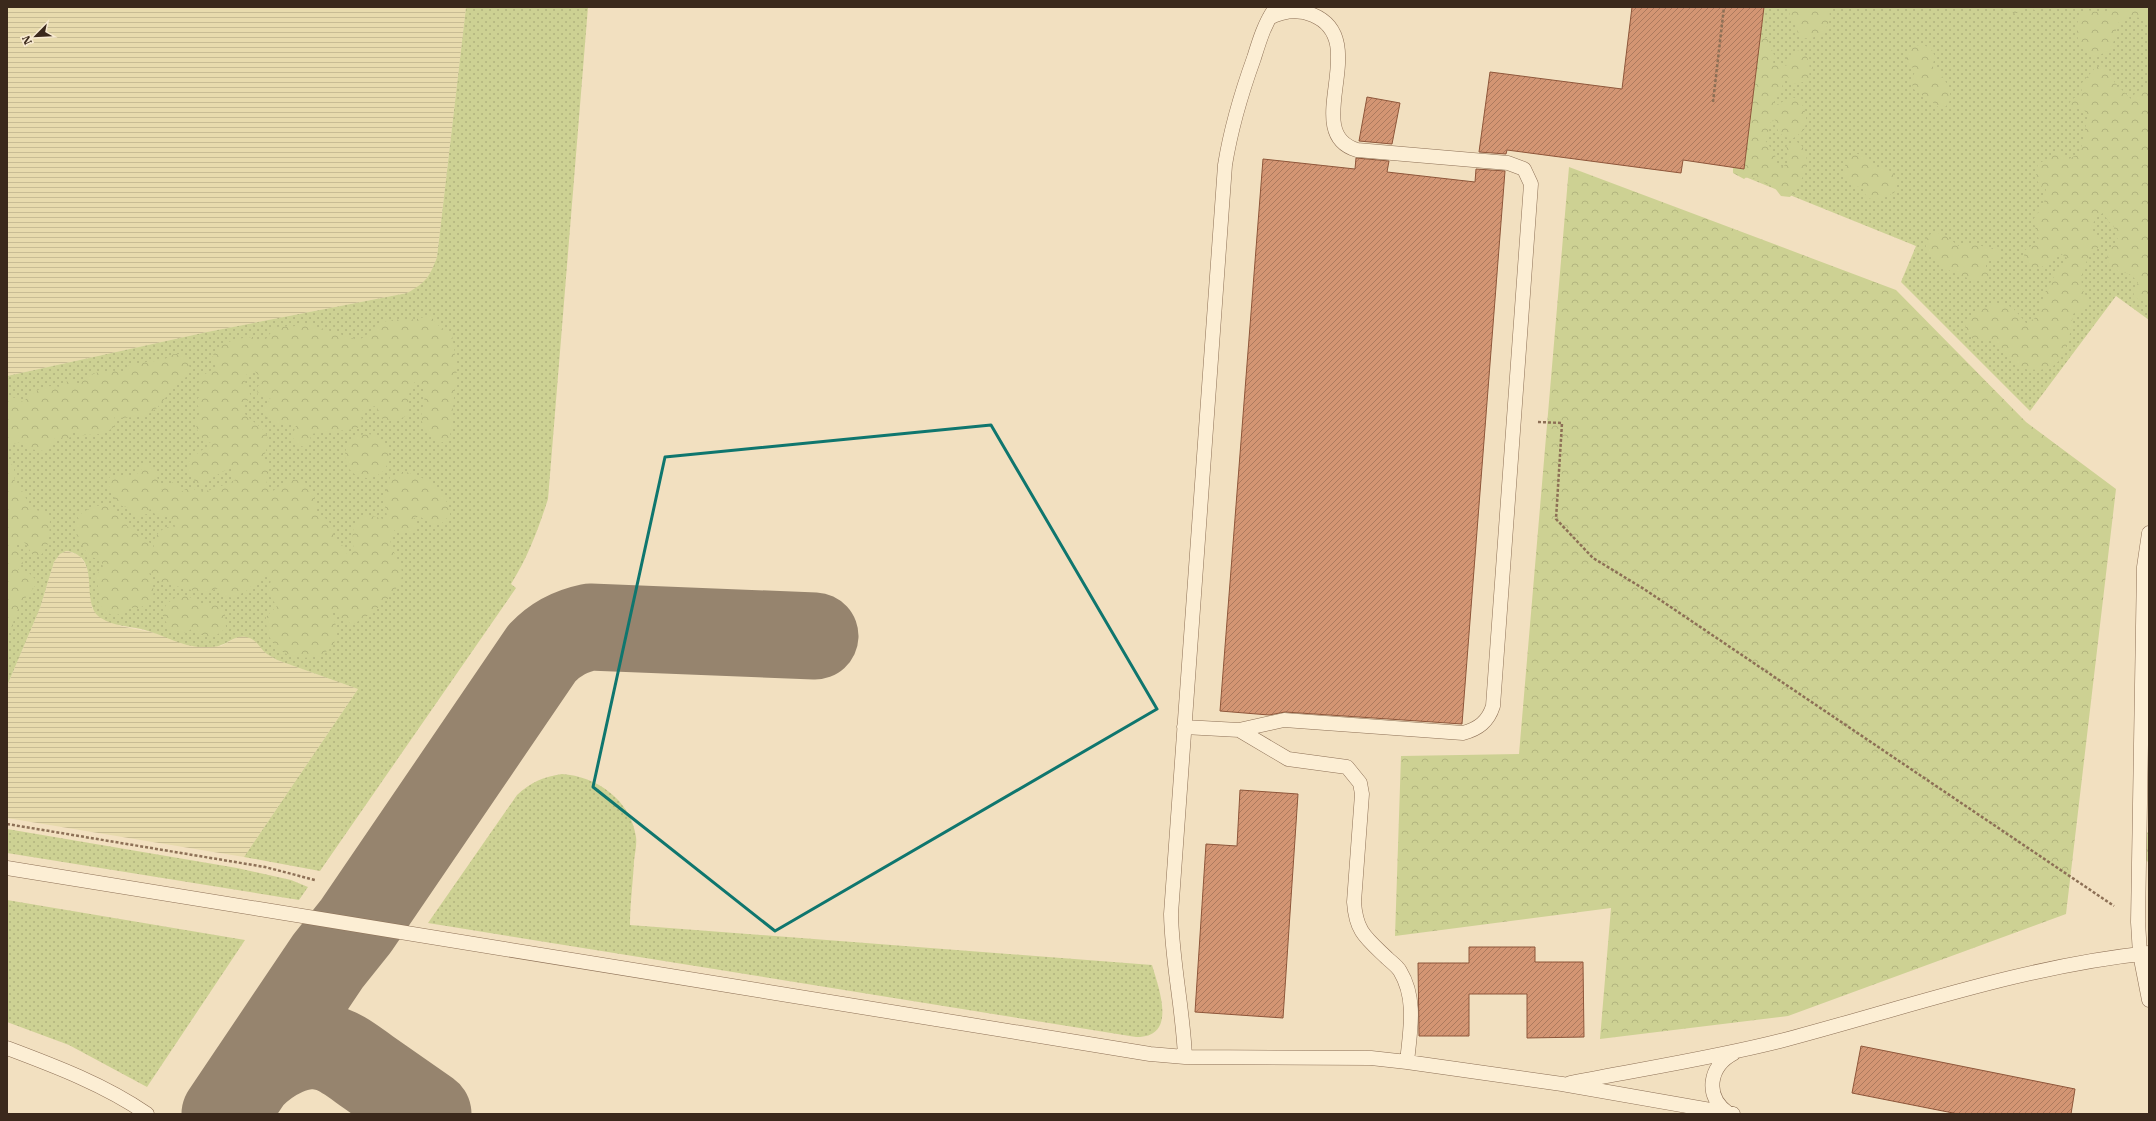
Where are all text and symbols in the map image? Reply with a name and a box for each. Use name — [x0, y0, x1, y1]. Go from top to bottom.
north arrow — [16, 16, 56, 56]
text: N — [19, 33, 35, 47]

